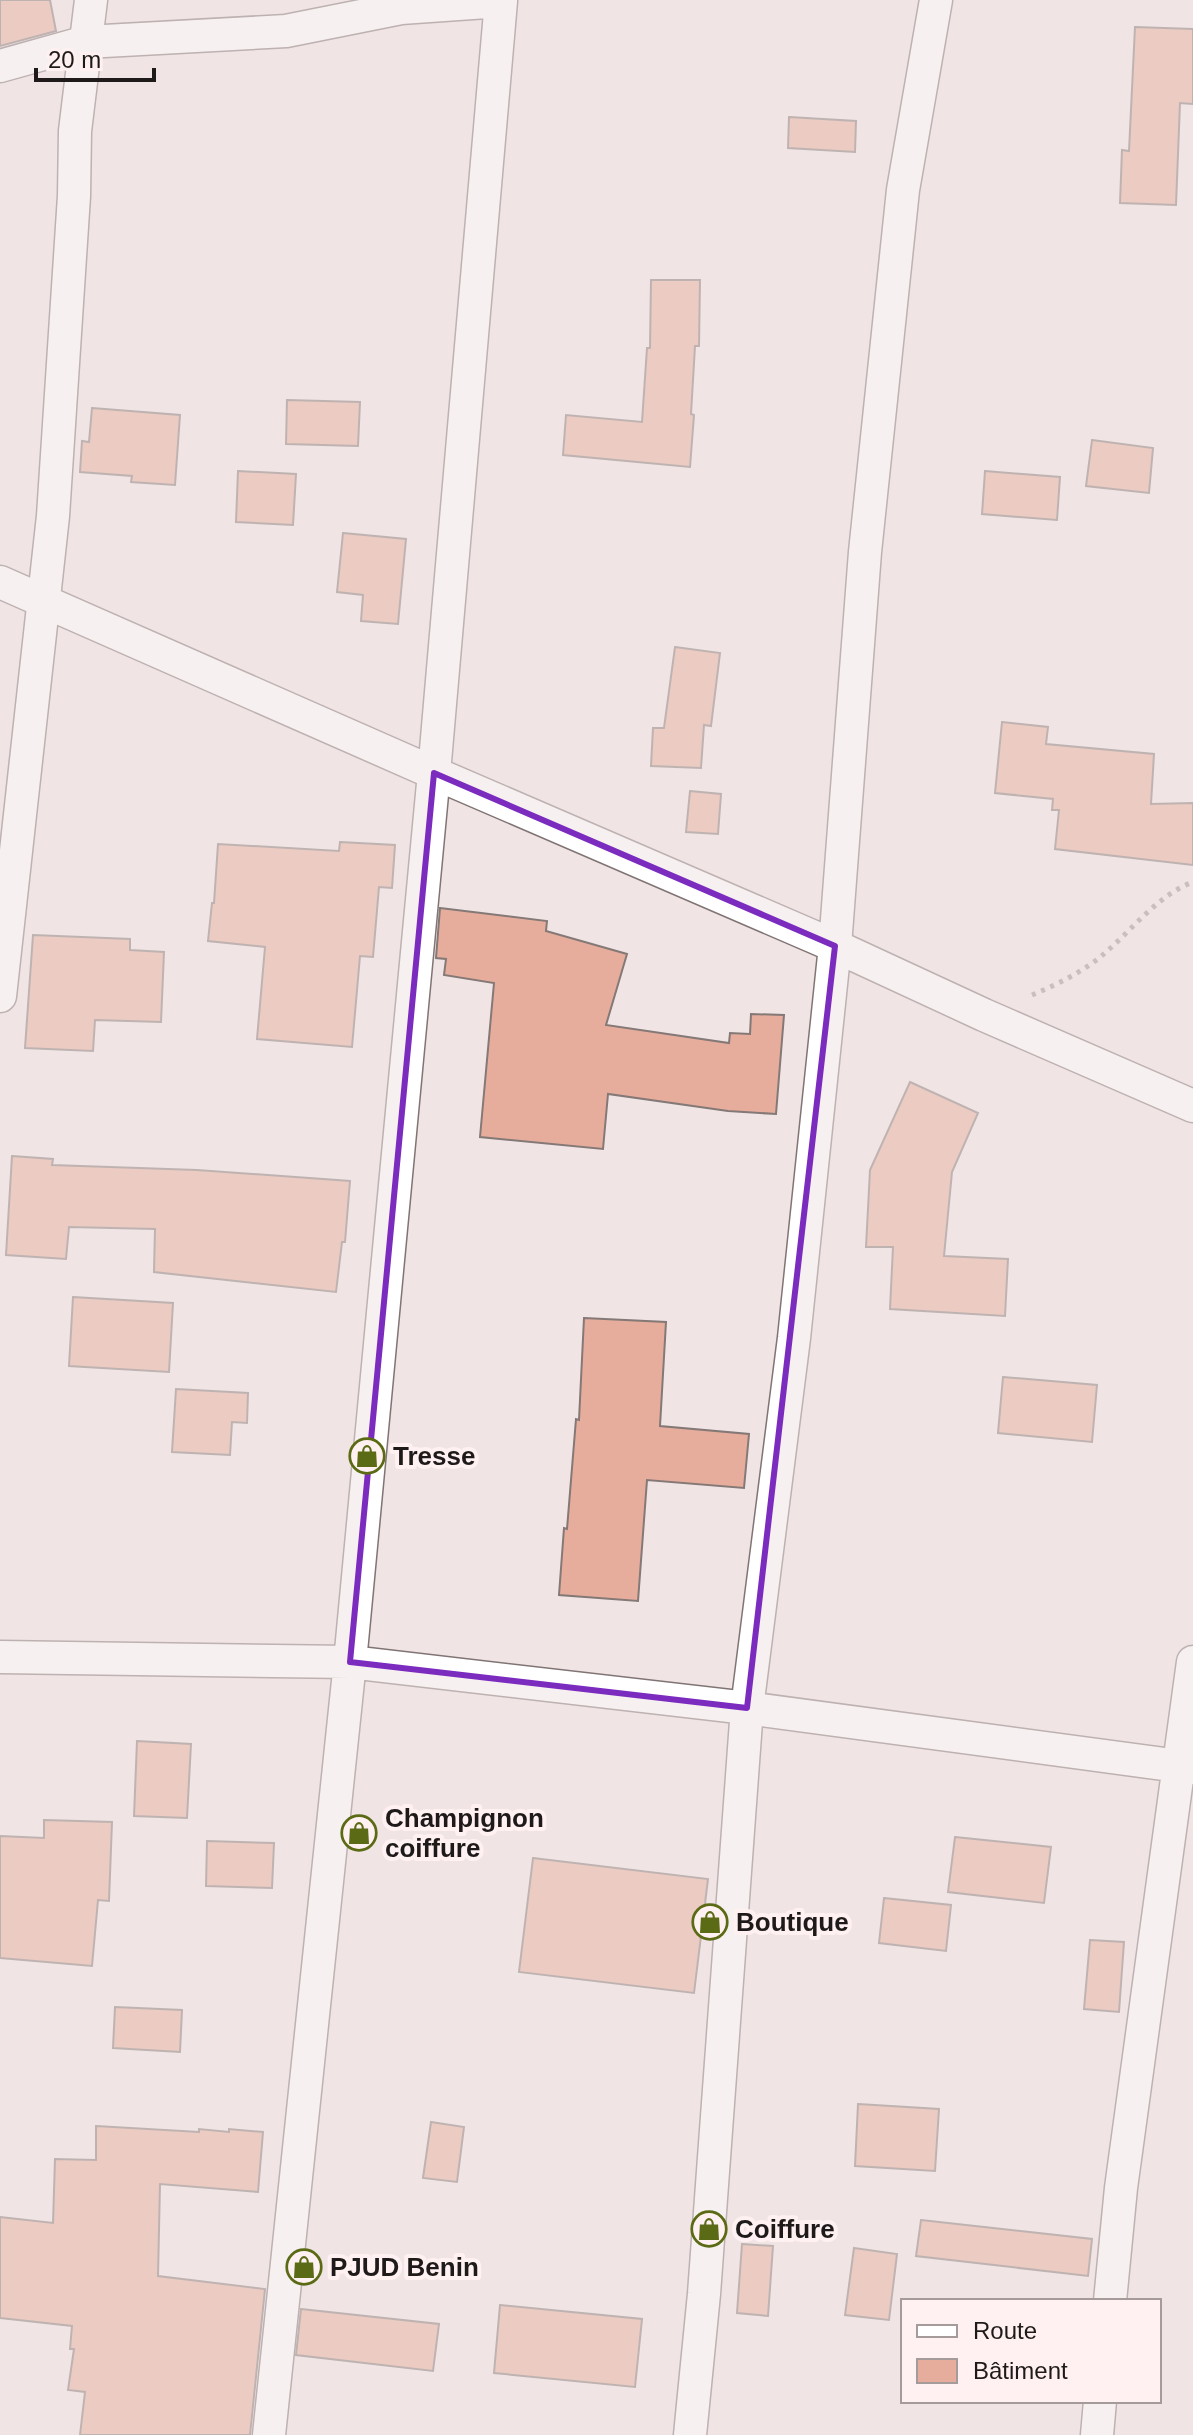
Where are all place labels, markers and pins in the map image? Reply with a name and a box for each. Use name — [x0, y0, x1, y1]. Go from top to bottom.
shop icon: Tresse — [348, 1437, 386, 1475]
place label: Tresse — [393, 1441, 475, 1471]
place label: Champignon coiffure — [385, 1803, 544, 1863]
shop icon: Champignon coiffure — [340, 1814, 378, 1852]
shop icon: Boutique — [691, 1903, 729, 1941]
place label: Boutique — [736, 1907, 849, 1937]
shop icon: Coiffure — [690, 2210, 728, 2248]
place label: Coiffure — [735, 2214, 835, 2244]
shop icon: PJUD Benin — [285, 2248, 323, 2286]
place label: PJUD Benin — [330, 2252, 479, 2282]

